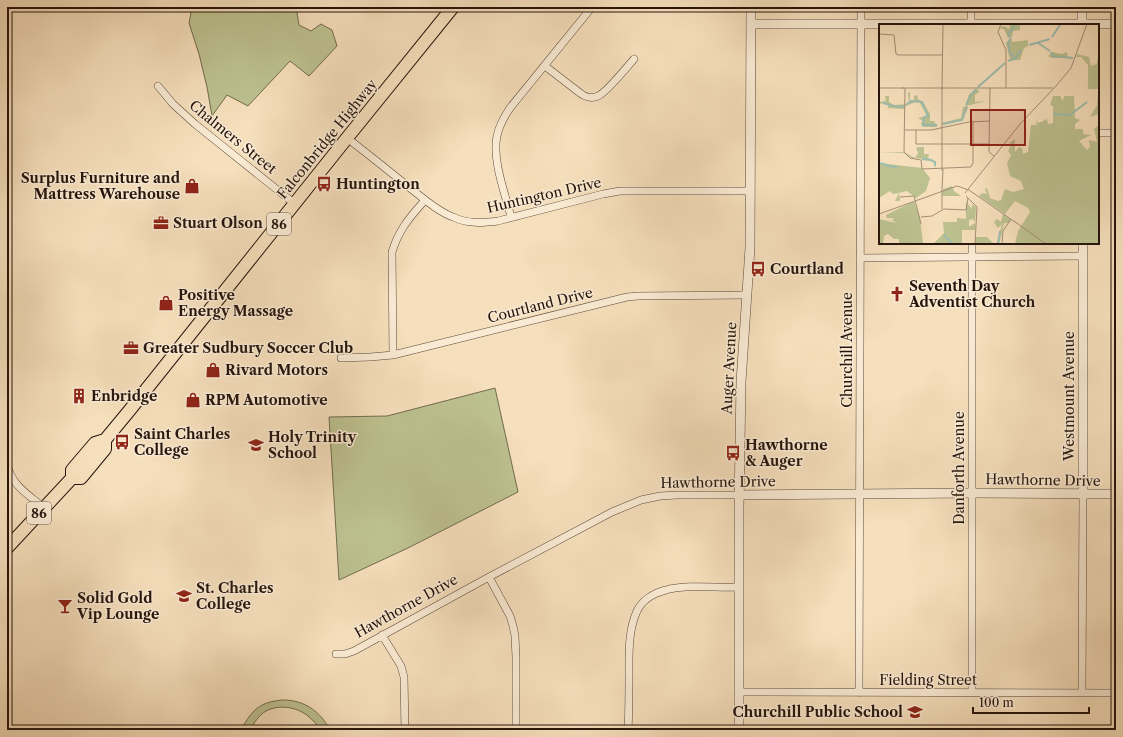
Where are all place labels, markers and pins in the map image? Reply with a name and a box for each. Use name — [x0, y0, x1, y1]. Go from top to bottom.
place label: Surplus Furniture and Mattress Warehouse — [21, 169, 181, 203]
bus stop icon: Huntington — [315, 175, 333, 193]
place label: Huntington — [336, 175, 420, 193]
shop icon: Surplus Furniture and Mattress Warehouse — [183, 177, 201, 195]
office icon: Stuart Olson — [152, 214, 170, 232]
place label: Stuart Olson — [173, 214, 263, 232]
bus stop icon: Courtland — [749, 260, 767, 278]
place label: Courtland — [770, 260, 845, 278]
place label: Seventh Day Adventist Church — [908, 277, 1036, 311]
church icon: Seventh Day Adventist Church — [888, 285, 906, 303]
place label: Positive Energy Massage — [178, 286, 293, 320]
shop icon: Positive Energy Massage — [157, 294, 175, 312]
office icon: Greater Sudbury Soccer Club — [122, 339, 140, 357]
place label: Greater Sudbury Soccer Club — [143, 339, 353, 357]
shop icon: Rivard Motors — [204, 361, 222, 379]
place label: Rivard Motors — [225, 361, 328, 379]
building icon: Enbridge — [70, 387, 88, 405]
place label: Enbridge — [91, 387, 157, 405]
shop icon: RPM Automotive — [184, 391, 202, 409]
place label: RPM Automotive — [205, 391, 328, 409]
place label: Saint Charles College — [134, 425, 230, 459]
place label: Holy Trinity School — [268, 428, 357, 462]
bus stop icon: Saint Charles College — [113, 433, 131, 451]
school or university icon: Holy Trinity School — [247, 436, 265, 454]
place label: Hawthorne & Auger — [745, 436, 828, 470]
bus stop icon: Hawthorne & Auger — [724, 444, 742, 462]
place label: St. Charles College — [196, 579, 274, 613]
school or university icon: St. Charles College — [175, 587, 193, 605]
place label: Solid Gold Vip Lounge — [76, 589, 159, 623]
bar icon: Solid Gold Vip Lounge — [56, 597, 74, 615]
place label: Churchill Public School — [732, 703, 903, 721]
school or university icon: Churchill Public School — [906, 703, 924, 721]

